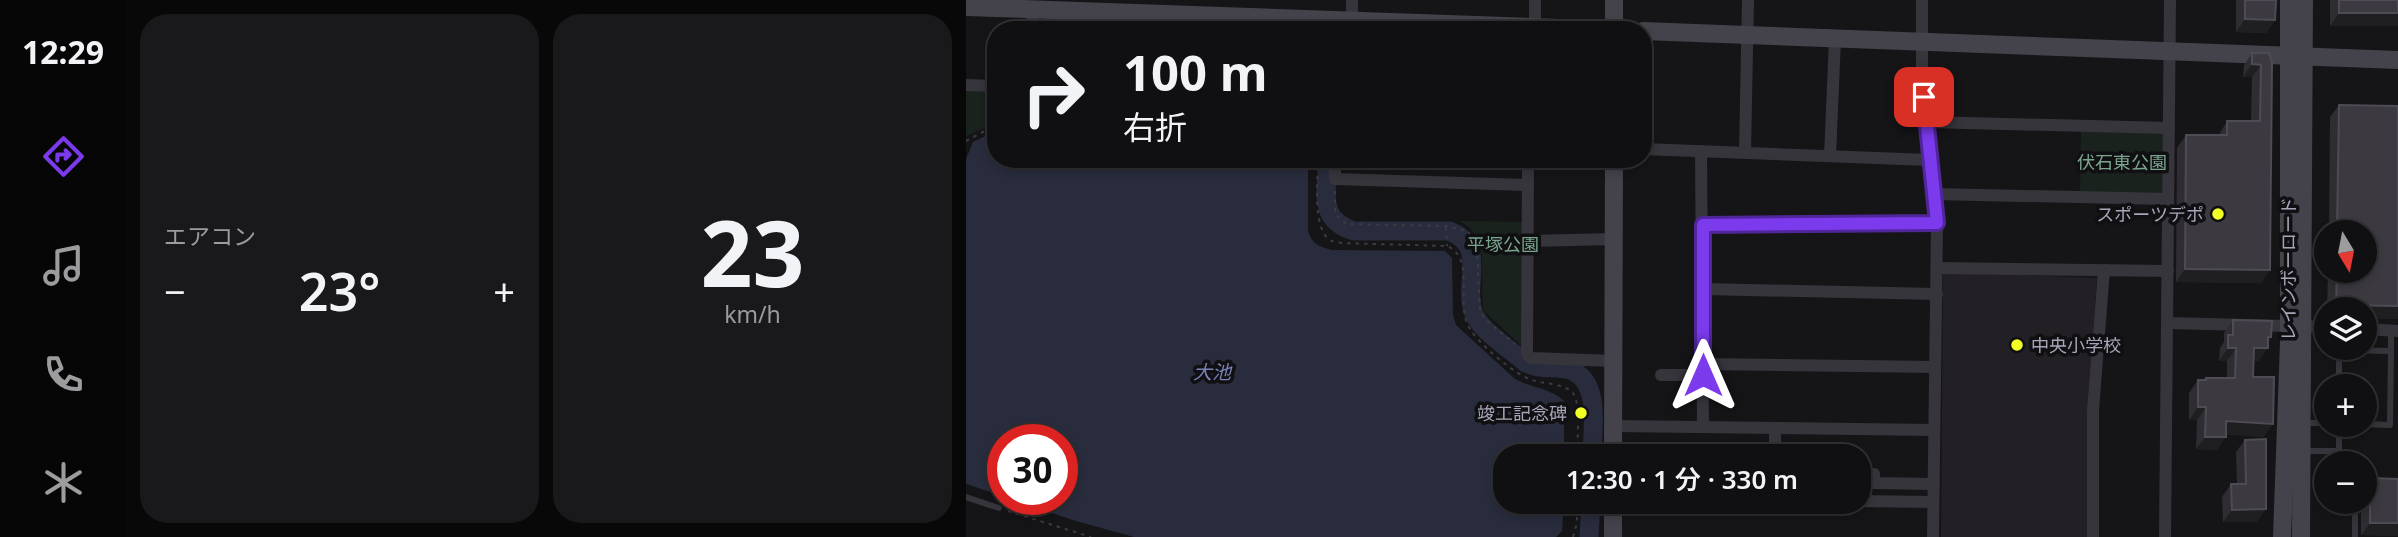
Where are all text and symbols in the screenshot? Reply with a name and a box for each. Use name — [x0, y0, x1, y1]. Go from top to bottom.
text: 12:29 — [22, 30, 104, 73]
text: 100 m — [1123, 39, 1268, 105]
icon: right — [1008, 49, 1099, 140]
pin — [1894, 67, 1954, 127]
icon: arrive — [1905, 78, 1943, 116]
text: 右折 — [1123, 105, 1187, 148]
icon: directions — [39, 132, 88, 181]
park label: 伏石東公園 — [2077, 150, 2167, 174]
text: 23 — [700, 190, 805, 314]
street label: レインボーロード — [2276, 197, 2300, 341]
place label: スポーツデポ — [2096, 202, 2204, 226]
marker: スポーツデポ — [2210, 206, 2226, 222]
text: エアコン — [164, 220, 256, 252]
north arrow — [2314, 220, 2376, 284]
map controls — [2314, 220, 2377, 514]
park label: 平塚公園 — [1467, 232, 1539, 256]
icon: music — [39, 241, 88, 290]
text: 23° — [299, 255, 380, 326]
text: − — [164, 265, 186, 317]
text: + — [493, 265, 515, 317]
button: layers — [2314, 297, 2377, 360]
text: km/h — [724, 298, 781, 330]
place label: 中央小学校 — [2031, 333, 2121, 357]
marker: 中央小学校 — [2009, 337, 2025, 353]
position arrow — [1666, 338, 1740, 412]
icon: phone — [39, 350, 88, 399]
water label: 大池 — [1193, 359, 1233, 385]
button: + — [2314, 374, 2377, 437]
place label: 竣工記念碑 — [1477, 401, 1567, 425]
marker: 竣工記念碑 — [1573, 405, 1589, 421]
speed limit sign: 30 — [987, 424, 1078, 515]
button: − — [2314, 451, 2377, 514]
icon: climate — [39, 458, 88, 507]
text: 12:30 · 1 分 · 330 m — [1566, 461, 1798, 497]

